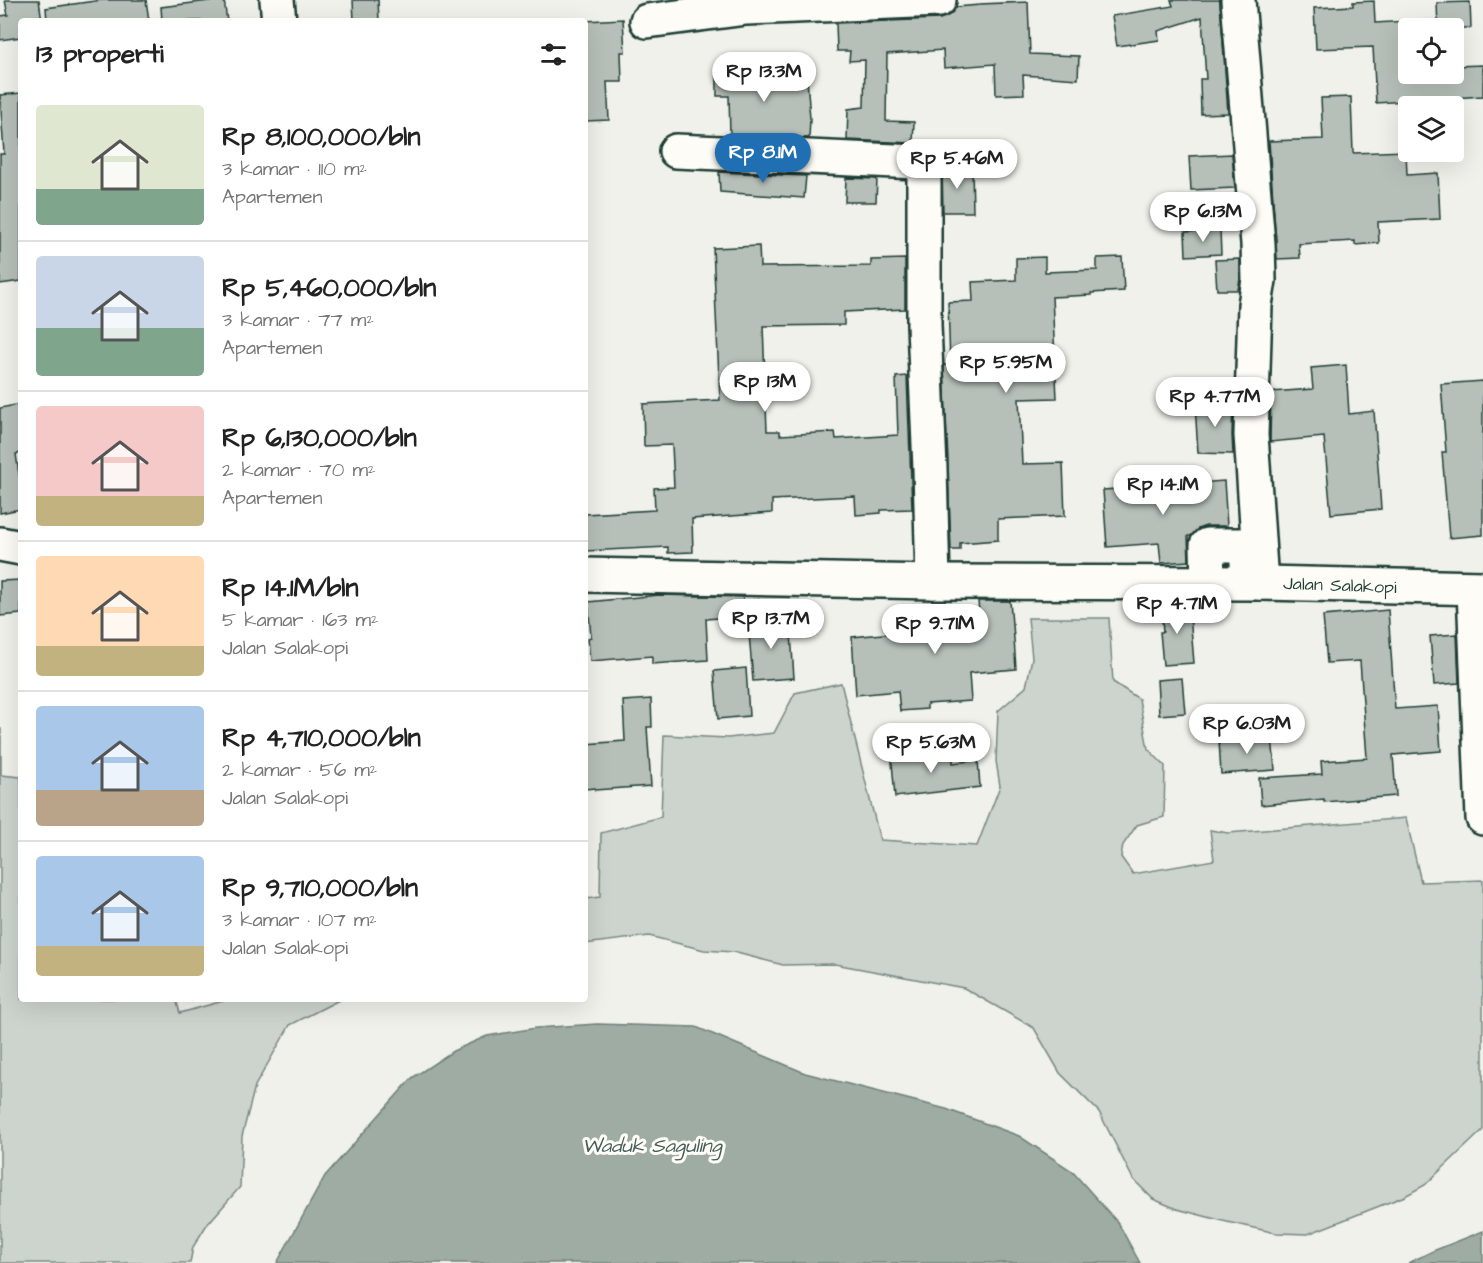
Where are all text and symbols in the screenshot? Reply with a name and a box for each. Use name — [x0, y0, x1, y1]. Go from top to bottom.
map controls — [1398, 18, 1464, 162]
button: locate — [1398, 18, 1464, 84]
text: 13 properti — [36, 36, 164, 72]
icon: filters — [537, 38, 570, 71]
pin: Rp 13.3M — [702, 52, 826, 103]
text: Rp 13.3M — [726, 57, 802, 85]
button: layers — [1398, 96, 1464, 162]
text: Rp 8,100,000/bln — [222, 119, 420, 155]
icon: home — [84, 129, 156, 201]
pin: Rp 8.1M — [708, 133, 818, 184]
text: Rp 8.1M — [729, 138, 797, 166]
pin: Rp 5.46M — [895, 139, 1019, 190]
text: Rp 5.46M — [910, 144, 1004, 172]
text: 3 kamar · 110 m² — [222, 155, 367, 183]
text: Apartemen — [222, 183, 322, 211]
pin: Rp 6.13M — [1141, 192, 1265, 243]
text: Rp 6.13M — [1164, 197, 1242, 225]
text: Rp 5,460,000/bln — [222, 270, 436, 306]
icon: home — [84, 280, 156, 352]
text: 3 kamar · 77 m² — [222, 306, 374, 334]
text: Apartemen — [222, 334, 322, 362]
pin: Rp 5.95M — [944, 343, 1068, 394]
text: Rp 5.95M — [960, 348, 1052, 376]
pin: Rp 13M — [716, 362, 814, 413]
text: Rp 13M — [734, 367, 796, 395]
pin: Rp 4.77M — [1153, 377, 1277, 428]
text: Rp 4.77M — [1170, 382, 1260, 410]
text: Rp 6,130,000/bln — [222, 420, 417, 456]
icon: home — [84, 430, 156, 502]
text: 2 kamar · 70 m² — [222, 456, 376, 484]
pin: Rp 14.1M — [1101, 465, 1225, 516]
text: Rp 14.1M — [1127, 470, 1199, 498]
text: Apartemen — [222, 484, 322, 512]
text: Rp 14.1M/bln — [222, 570, 358, 606]
street label: Jalan Salakopi — [1283, 571, 1397, 600]
icon: home — [84, 580, 156, 652]
pin: Rp 4.71M — [1115, 584, 1239, 635]
text: Rp 4.71M — [1136, 589, 1218, 617]
pin: Rp 13.7M — [709, 599, 833, 650]
text: Rp 13.7M — [732, 604, 810, 632]
pin: Rp 9.71M — [873, 604, 997, 655]
text: 5 kamar · 163 m² — [222, 606, 379, 634]
text: Rp 9.71M — [895, 609, 975, 637]
text: Jalan Salakopi — [222, 634, 348, 662]
pin: Rp 6.03M — [1185, 704, 1309, 755]
text: Rp 6.03M — [1203, 709, 1291, 737]
text: Rp 4,710,000/bln — [222, 720, 421, 756]
pin: Rp 5.63M — [869, 723, 993, 774]
text: Rp 5.63M — [886, 728, 976, 756]
icon: home — [84, 730, 156, 802]
text: 2 kamar · 56 m² — [222, 756, 377, 784]
text: Jalan Salakopi — [222, 784, 348, 812]
text: Rp 9,710,000/bln — [222, 870, 418, 906]
icon: home — [84, 880, 156, 952]
text: 3 kamar · 107 m² — [222, 906, 377, 934]
text: Jalan Salakopi — [222, 934, 348, 962]
water label: Waduk Saguling — [582, 1132, 724, 1161]

